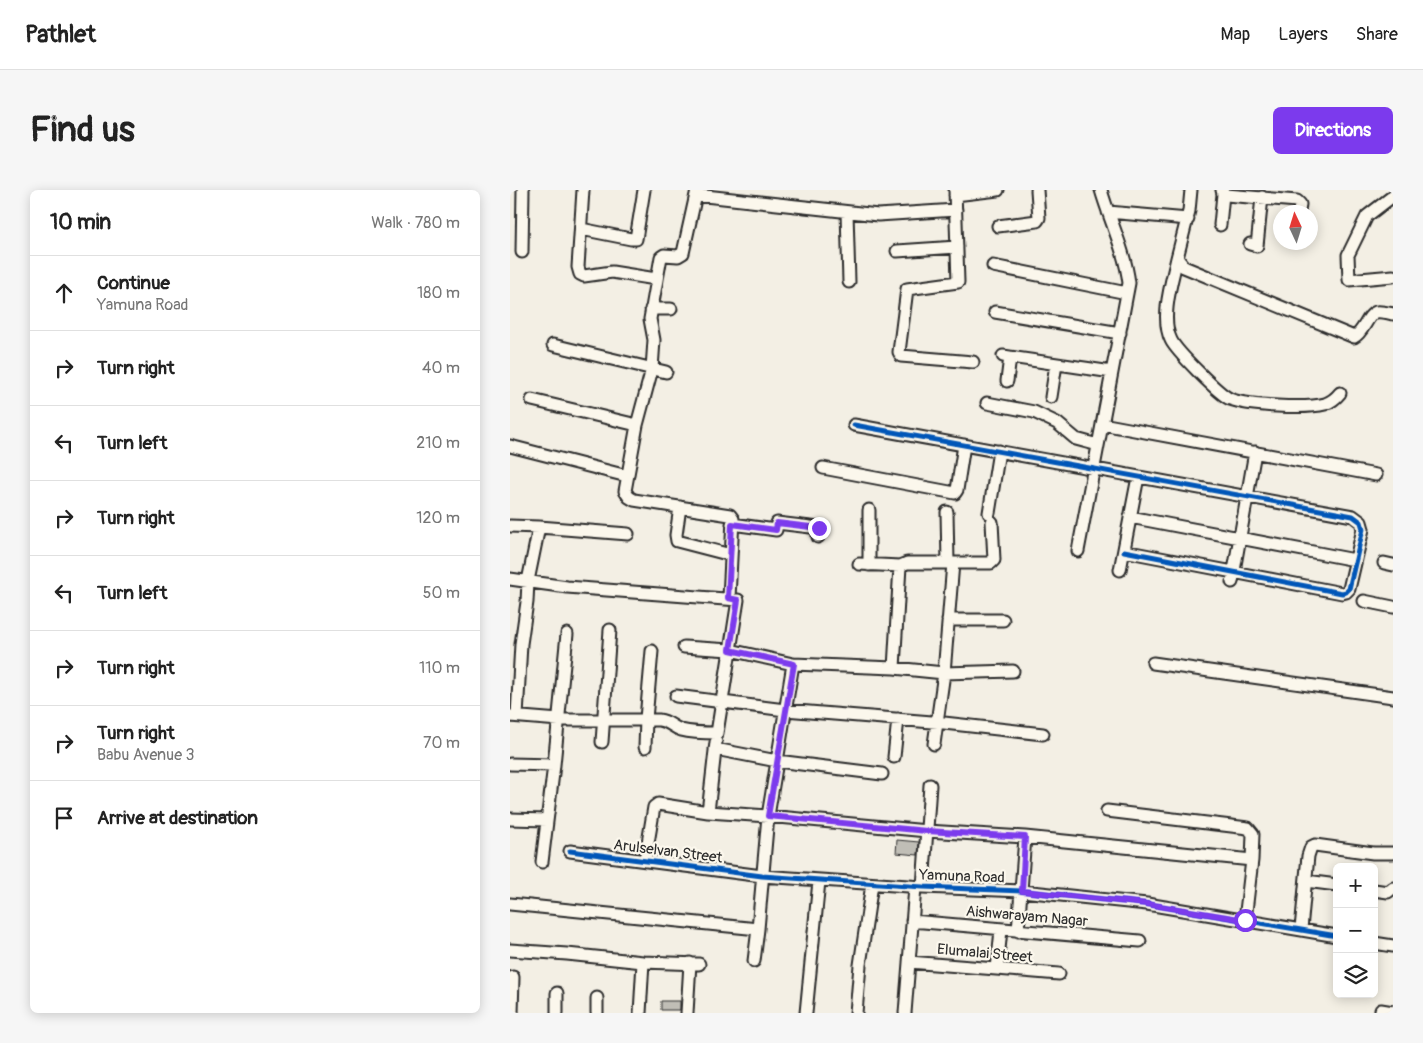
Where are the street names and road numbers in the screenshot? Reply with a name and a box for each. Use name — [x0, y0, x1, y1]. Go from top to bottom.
street label: Arulselvan Street — [612, 835, 724, 868]
street label: Yamuna Road — [918, 865, 1005, 887]
street label: Aishwarayam Nagar — [965, 902, 1089, 931]
street label: Elumalai Street — [936, 940, 1035, 967]

